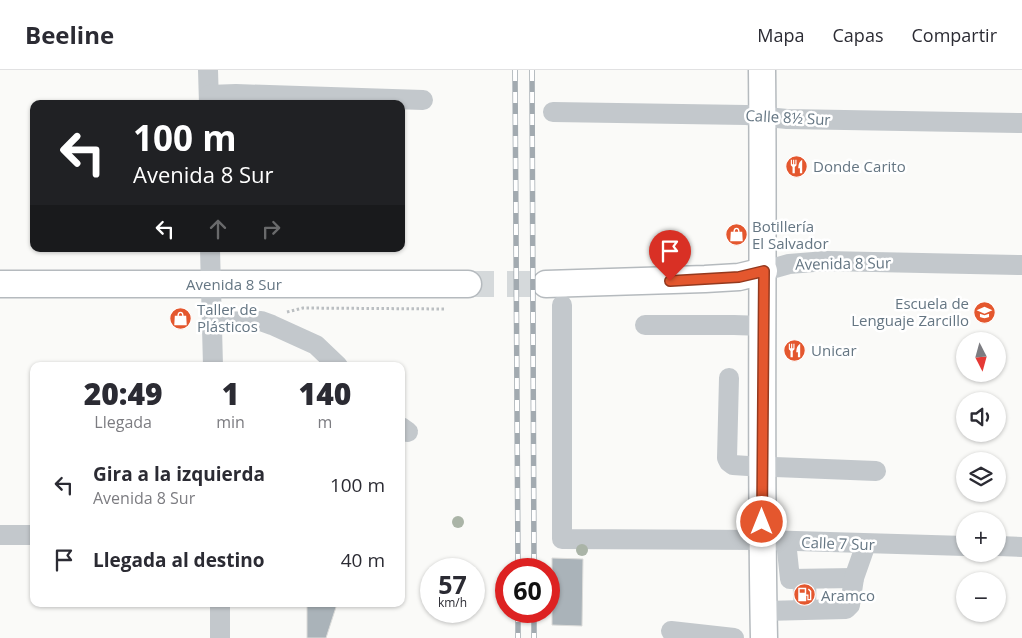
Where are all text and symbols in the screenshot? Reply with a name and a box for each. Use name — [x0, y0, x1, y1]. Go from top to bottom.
text: Beeline — [25, 18, 114, 51]
text: Mapa — [757, 23, 805, 47]
text: Capas — [833, 23, 883, 47]
text: Compartir — [911, 23, 997, 47]
street label: Calle 8½ Sur — [745, 105, 831, 129]
text: 100 m — [133, 114, 237, 161]
icon: left — [50, 120, 115, 185]
restaurant icon: Donde Carito — [785, 154, 809, 178]
place label: Donde Carito — [813, 156, 906, 176]
text: Avenida 8 Sur — [133, 159, 274, 189]
icon: left — [151, 215, 179, 243]
icon: ahead — [204, 215, 232, 243]
icon: right — [257, 215, 285, 243]
place label: Botillería El Salvador — [752, 216, 829, 253]
shop icon: Botillería El Salvador — [724, 223, 748, 247]
pin — [649, 230, 691, 281]
icon: arrive — [656, 237, 684, 265]
street label: Avenida 8 Sur — [795, 252, 891, 274]
street label: Avenida 8 Sur — [186, 274, 282, 294]
place label: Escuela de Lenguaje Zarcillo — [851, 293, 969, 330]
place label: Taller de Plásticos — [197, 299, 258, 336]
school or university icon: Escuela de Lenguaje Zarcillo — [973, 300, 997, 324]
shop icon: Taller de Plásticos — [169, 306, 193, 330]
north arrow — [956, 332, 1006, 382]
map controls — [956, 332, 1006, 622]
restaurant icon: Unicar — [783, 338, 807, 362]
place label: Unicar — [811, 340, 857, 360]
text: 20:49 — [84, 373, 163, 414]
text: 1 — [222, 373, 239, 414]
text: 140 — [299, 373, 351, 414]
button: sound — [956, 392, 1006, 442]
text: Llegada — [94, 411, 152, 433]
text: min — [216, 411, 245, 433]
text: m — [318, 411, 332, 433]
button: layers — [956, 452, 1006, 502]
text: Gira a la izquierda — [93, 461, 265, 487]
icon: left — [50, 471, 78, 499]
text: 100 m — [330, 472, 385, 498]
text: Avenida 8 Sur — [93, 487, 195, 509]
position arrow — [735, 495, 787, 547]
button: + — [956, 512, 1006, 562]
street label: Calle 7 Sur — [801, 532, 875, 554]
icon: arrive — [50, 546, 78, 574]
text: Llegada al destino — [93, 547, 265, 573]
text: 40 m — [341, 547, 385, 573]
speed limit sign: 60 — [495, 558, 560, 623]
text: 57 — [438, 567, 467, 601]
button: − — [956, 572, 1006, 622]
fuel station icon: Aramco — [793, 583, 817, 607]
place label: Aramco — [821, 585, 875, 605]
text: km/h — [438, 594, 467, 611]

